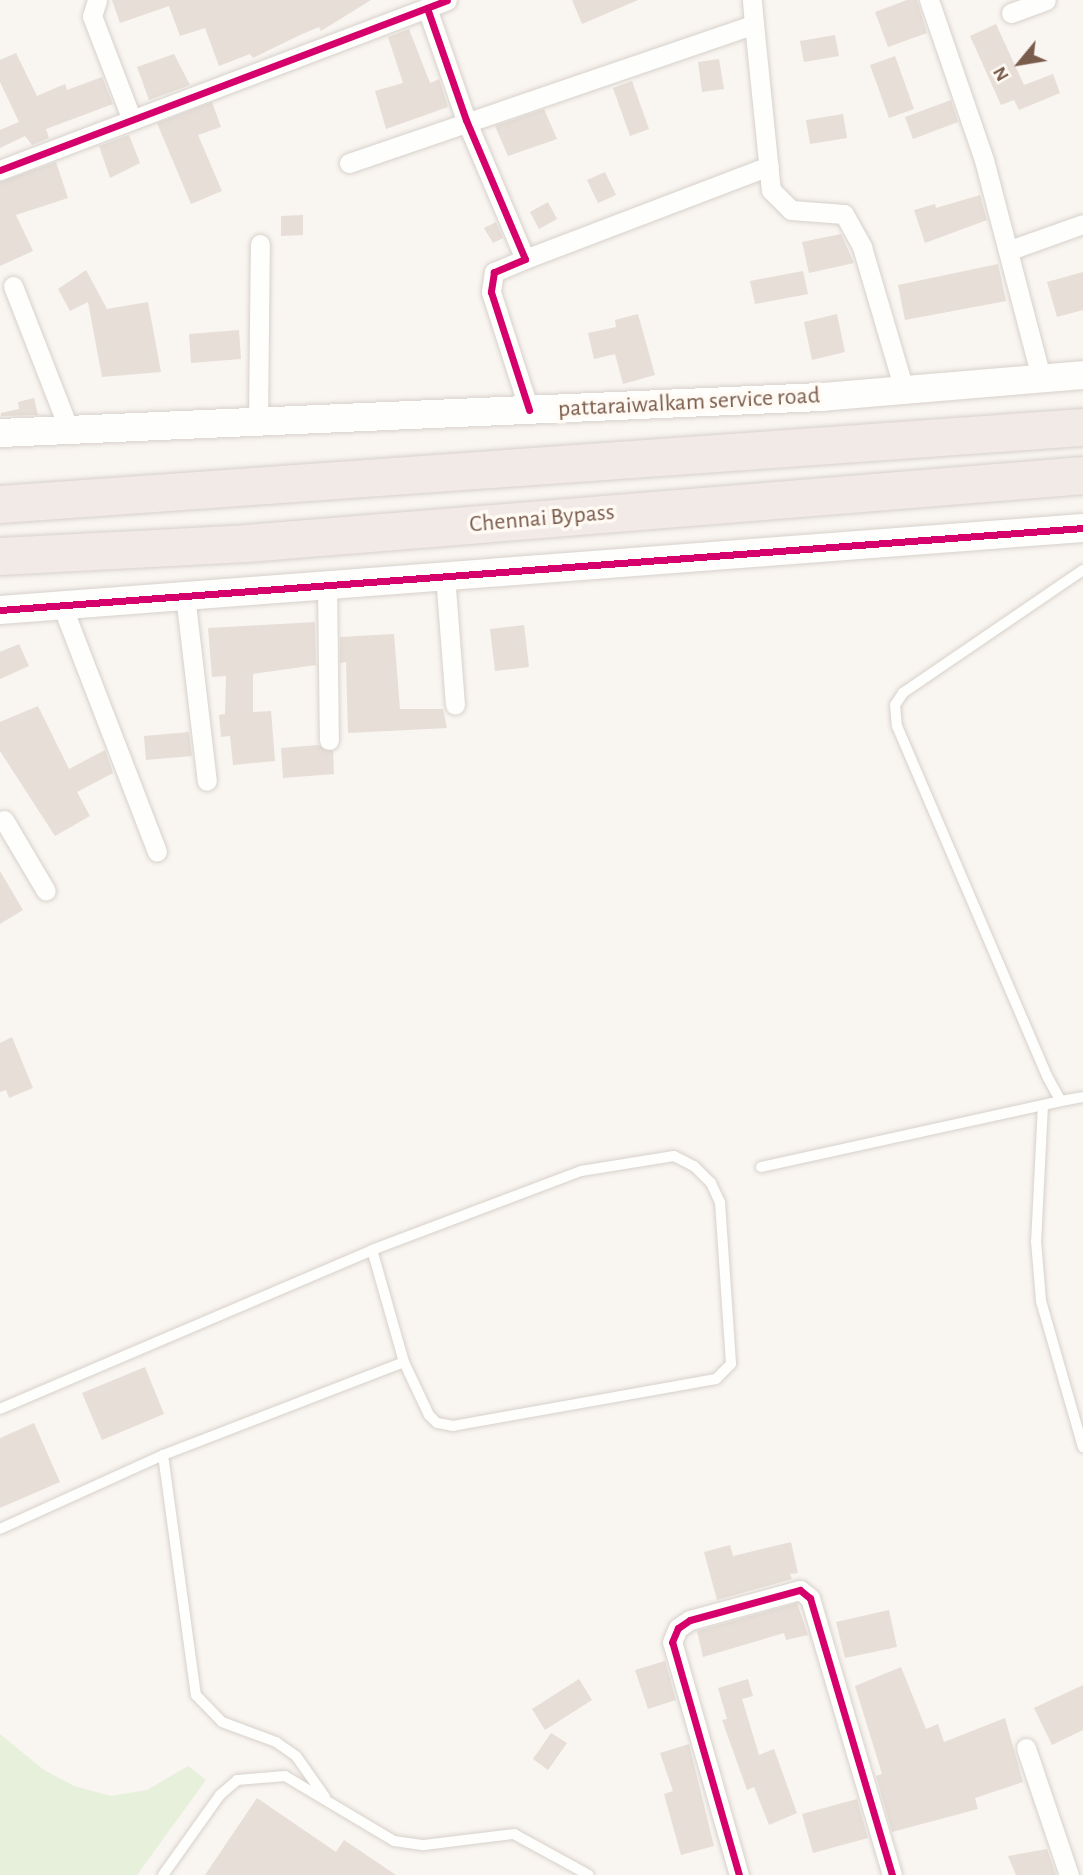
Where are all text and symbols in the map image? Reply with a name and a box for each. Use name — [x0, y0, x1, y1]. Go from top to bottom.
north arrow — [985, 28, 1055, 98]
text: N — [990, 63, 1013, 84]
street label: pattaraiwalkam service road — [557, 382, 821, 424]
street label: Chennai Bypass — [468, 498, 616, 540]

